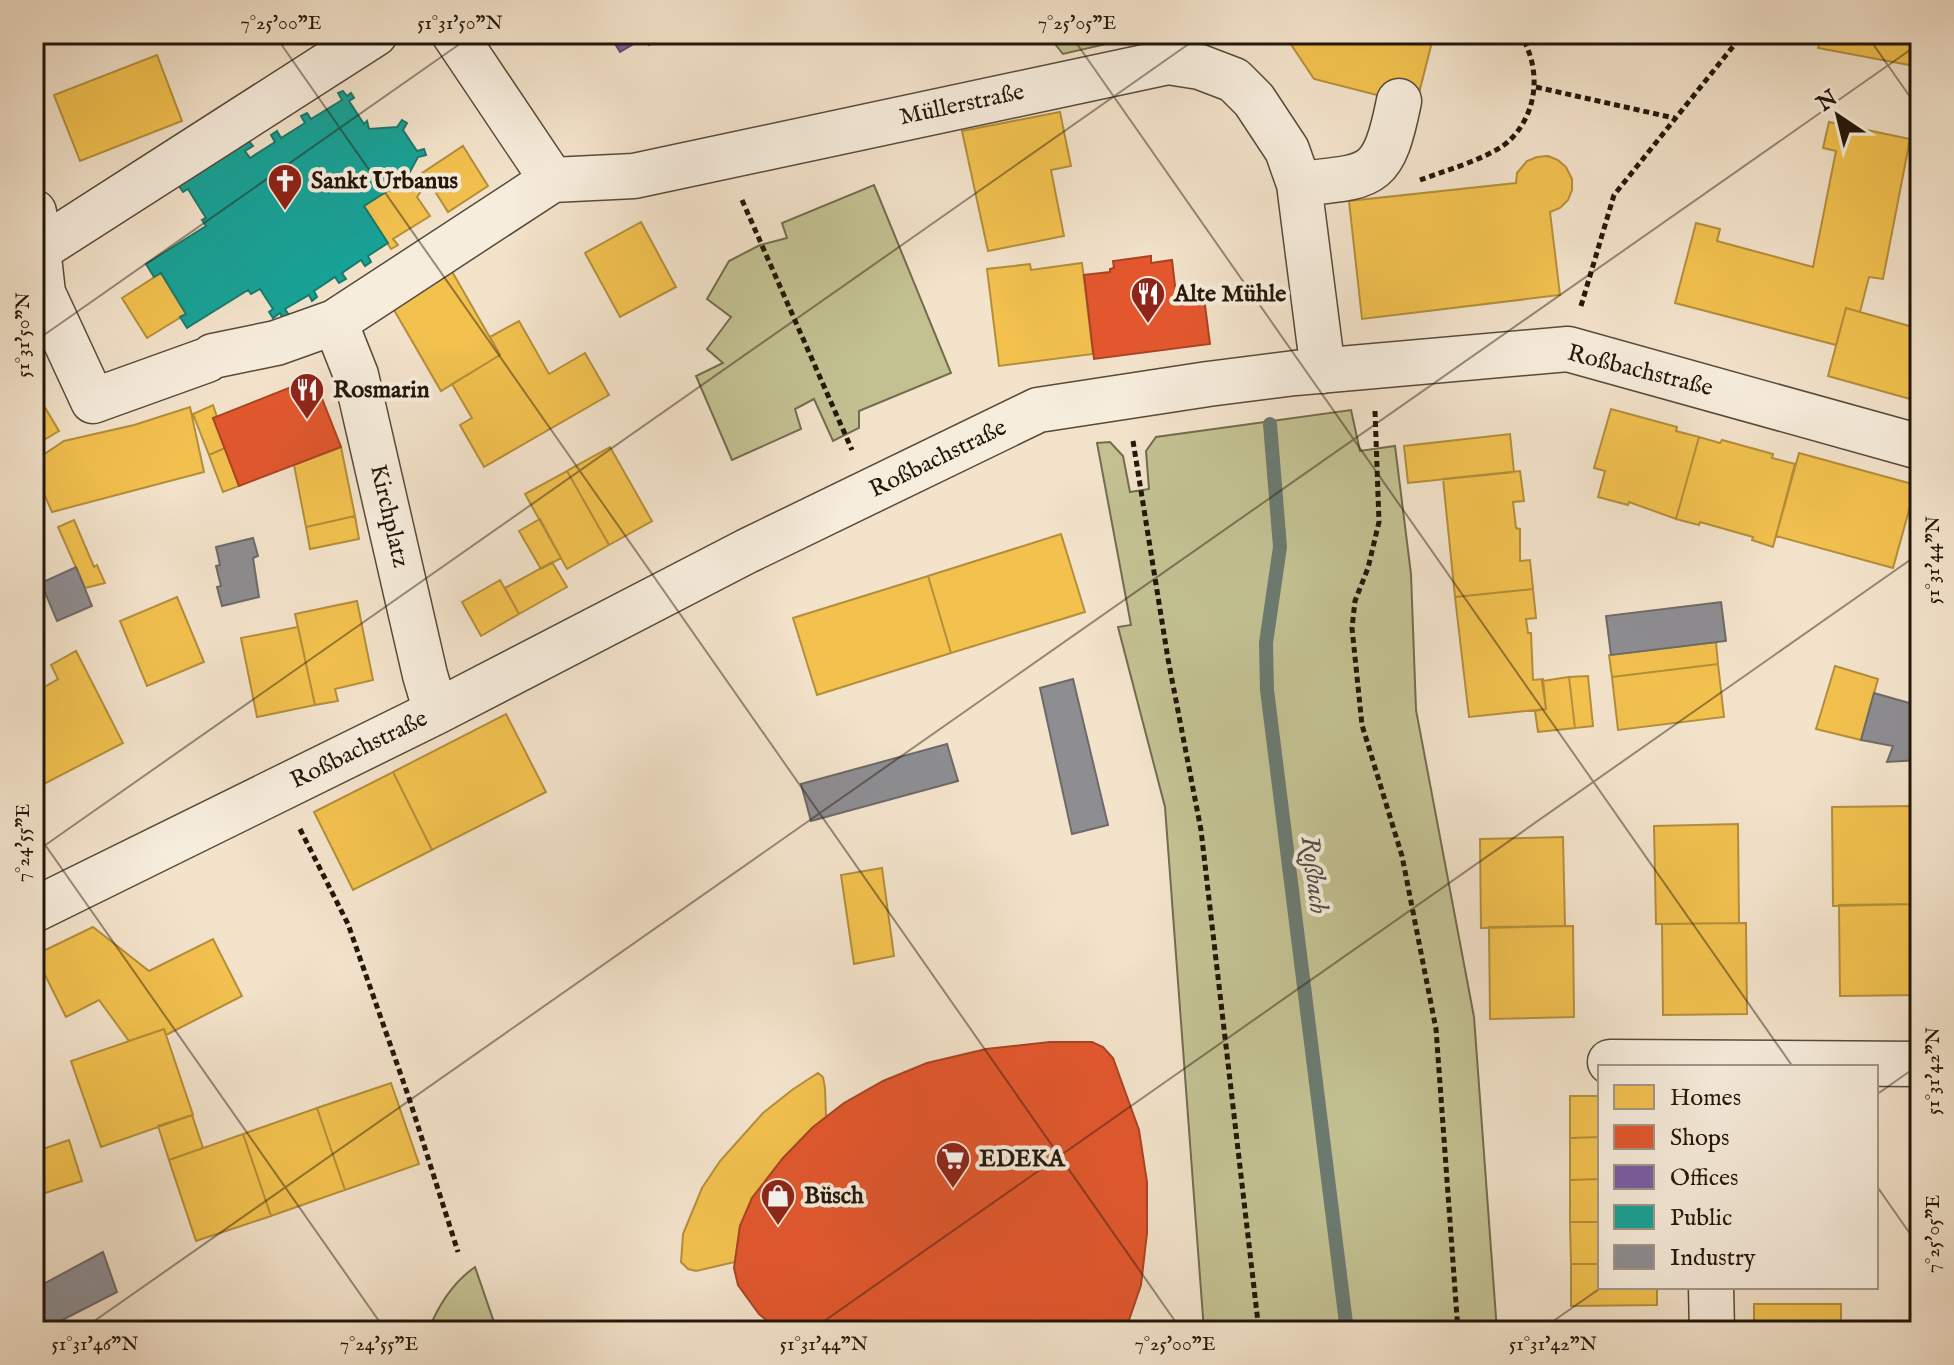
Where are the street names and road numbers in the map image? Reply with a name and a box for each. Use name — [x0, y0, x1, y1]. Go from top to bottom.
street label: Müllerstraße — [897, 77, 1027, 133]
street label: Roßbachstraße — [1564, 338, 1716, 404]
street label: Roßbachstraße — [864, 412, 1012, 506]
street label: Kirchplatz — [362, 461, 416, 571]
street label: Roßbachstraße — [285, 703, 433, 797]

